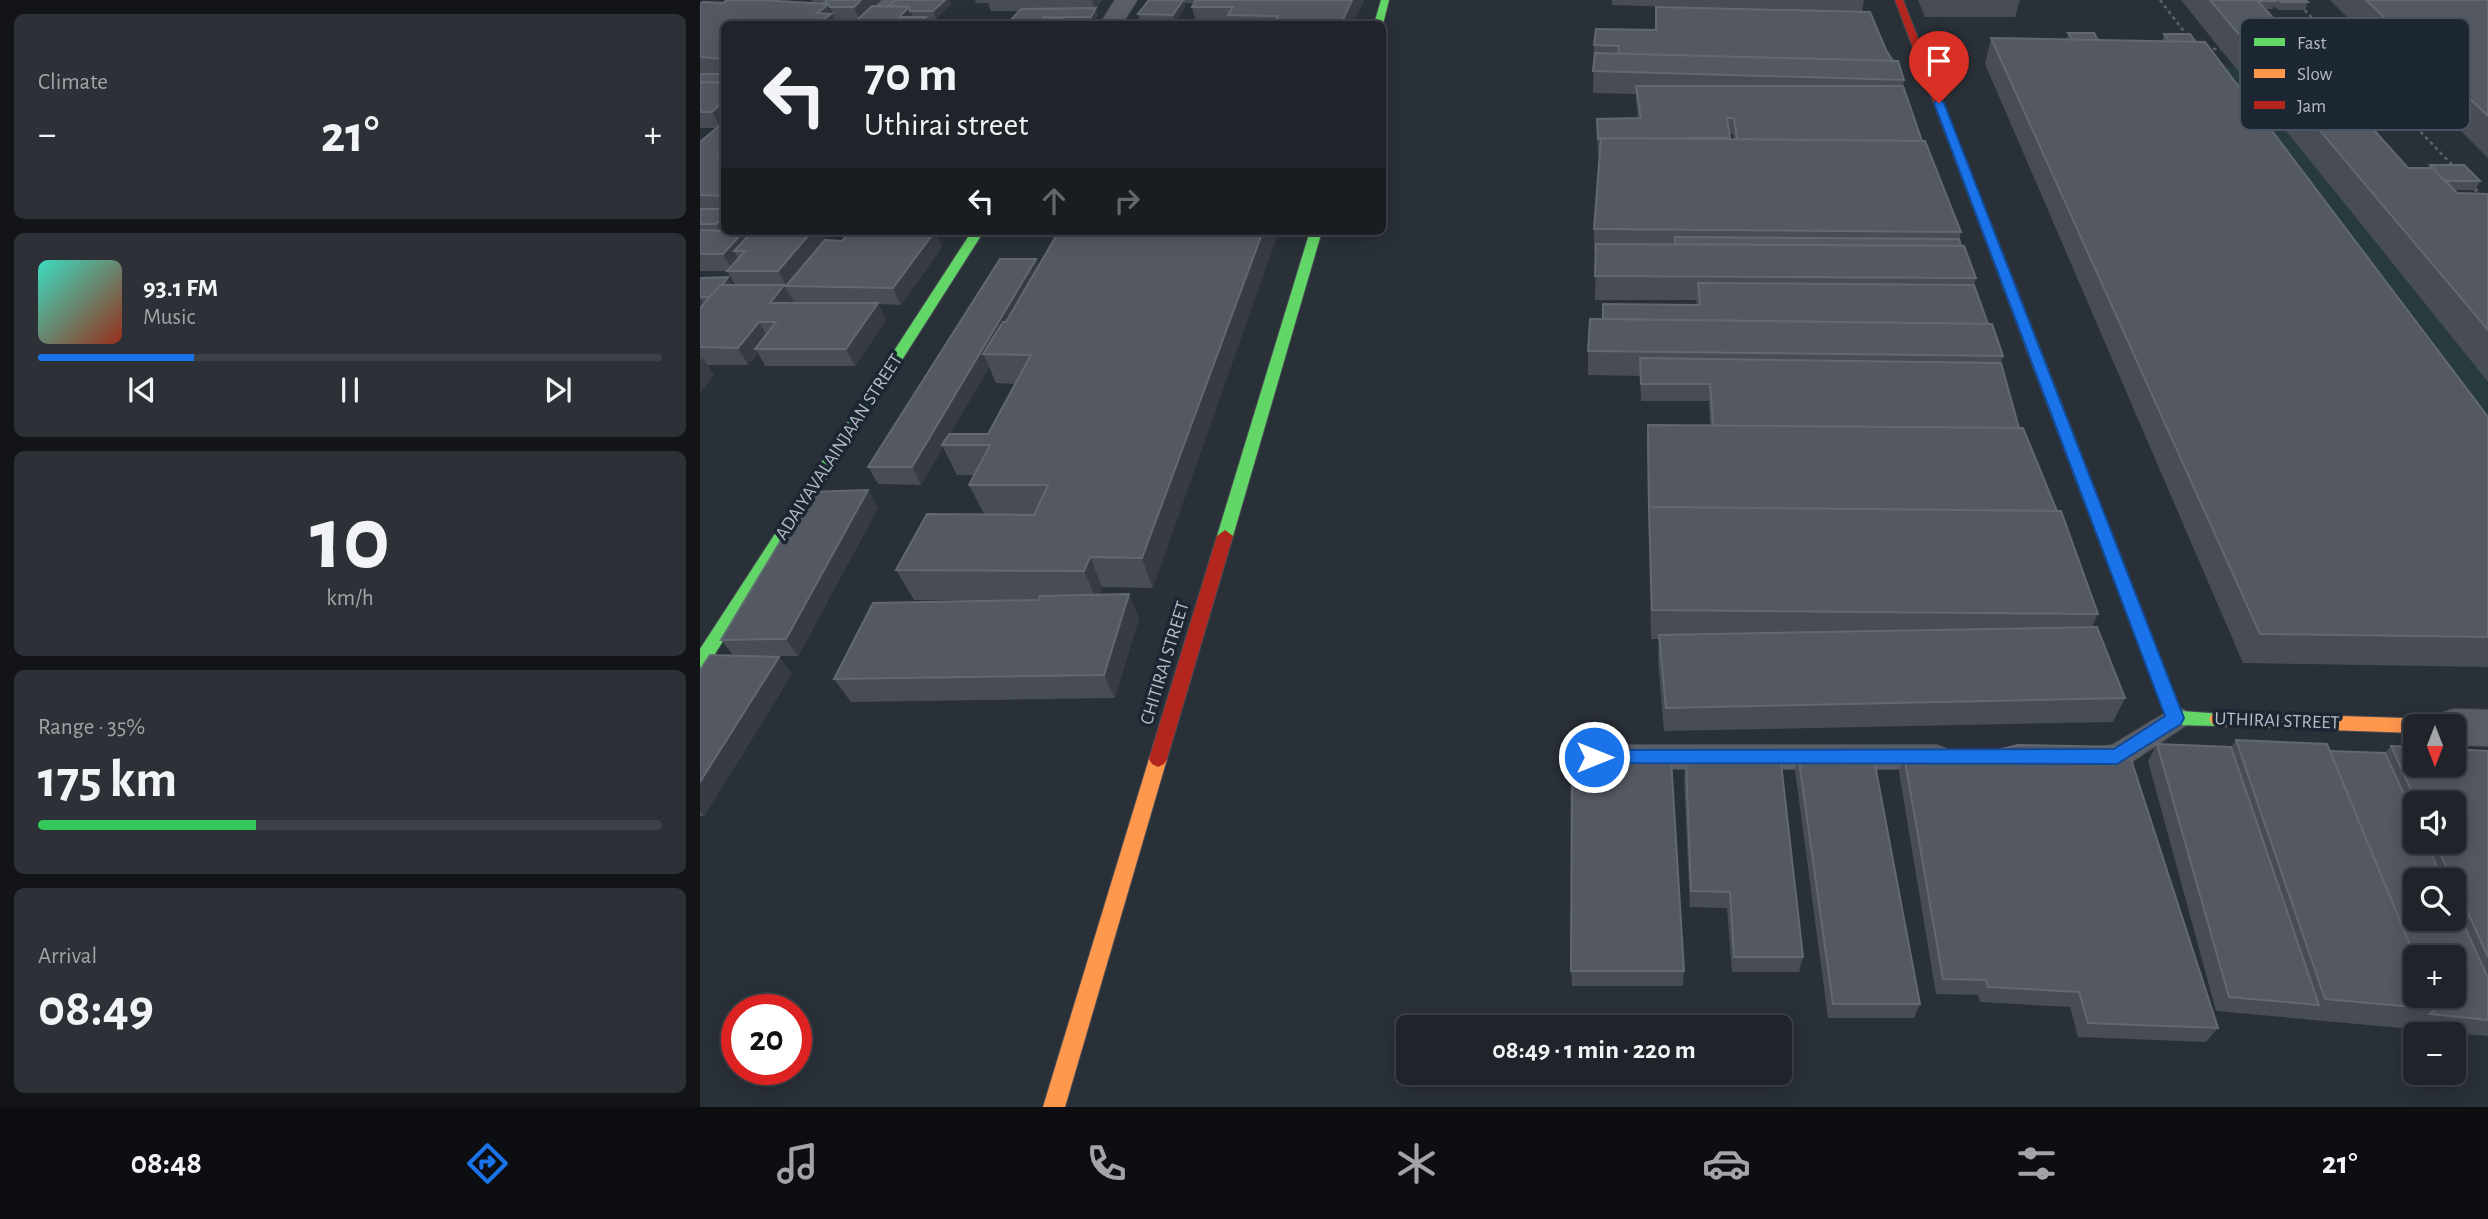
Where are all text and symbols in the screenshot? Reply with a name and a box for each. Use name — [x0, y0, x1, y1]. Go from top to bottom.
legend — [2240, 18, 2470, 130]
pin — [1909, 31, 1969, 103]
text: Fast — [2297, 34, 2327, 53]
icon: arrive — [1920, 42, 1958, 80]
icon: left — [749, 49, 840, 140]
text: 70 m — [864, 51, 958, 100]
text: Slow — [2297, 65, 2333, 84]
text: Climate — [38, 71, 108, 94]
text: Jam — [2297, 97, 2326, 116]
text: 21° — [321, 109, 379, 161]
text: Uthirai street — [864, 109, 1029, 141]
text: − — [38, 116, 56, 154]
text: + — [644, 116, 662, 154]
icon: left — [962, 182, 1000, 220]
icon: ahead — [1035, 182, 1073, 220]
icon: right — [1108, 182, 1146, 220]
text: 93.1 FM — [143, 275, 218, 301]
text: Music — [143, 306, 195, 329]
street label: ADAIYAVALAINJAAN STREET — [772, 351, 906, 543]
icon: previous — [123, 371, 161, 409]
icon: pause — [331, 371, 369, 409]
icon: next — [539, 371, 577, 409]
text: 10 — [310, 494, 390, 585]
text: km/h — [326, 587, 374, 610]
street label: CHITIRAI STREET — [1137, 599, 1193, 727]
street label: UTHIRAI STREET — [2214, 709, 2340, 733]
north arrow — [2403, 714, 2466, 777]
map controls — [2403, 714, 2466, 1085]
text: Range · 35% — [38, 716, 145, 739]
position arrow — [1557, 720, 1631, 794]
text: 175 km — [38, 754, 177, 806]
button: sound — [2403, 791, 2466, 854]
button: search — [2403, 868, 2466, 931]
text: Arrival — [38, 945, 97, 968]
button: + — [2403, 945, 2466, 1008]
text: 08:49 — [38, 983, 154, 1035]
speed limit sign: 20 — [721, 994, 812, 1085]
button: − — [2403, 1022, 2466, 1085]
text: 08:49 · 1 min · 220 m — [1492, 1037, 1696, 1063]
icon: directions — [463, 1139, 512, 1188]
icon: music — [773, 1139, 822, 1188]
icon: phone — [1082, 1139, 1131, 1188]
icon: climate — [1392, 1139, 1441, 1188]
icon: car — [1702, 1139, 1751, 1188]
icon: filters — [2012, 1139, 2061, 1188]
text: 08:48 — [130, 1147, 202, 1179]
text: 21° — [2322, 1147, 2358, 1179]

